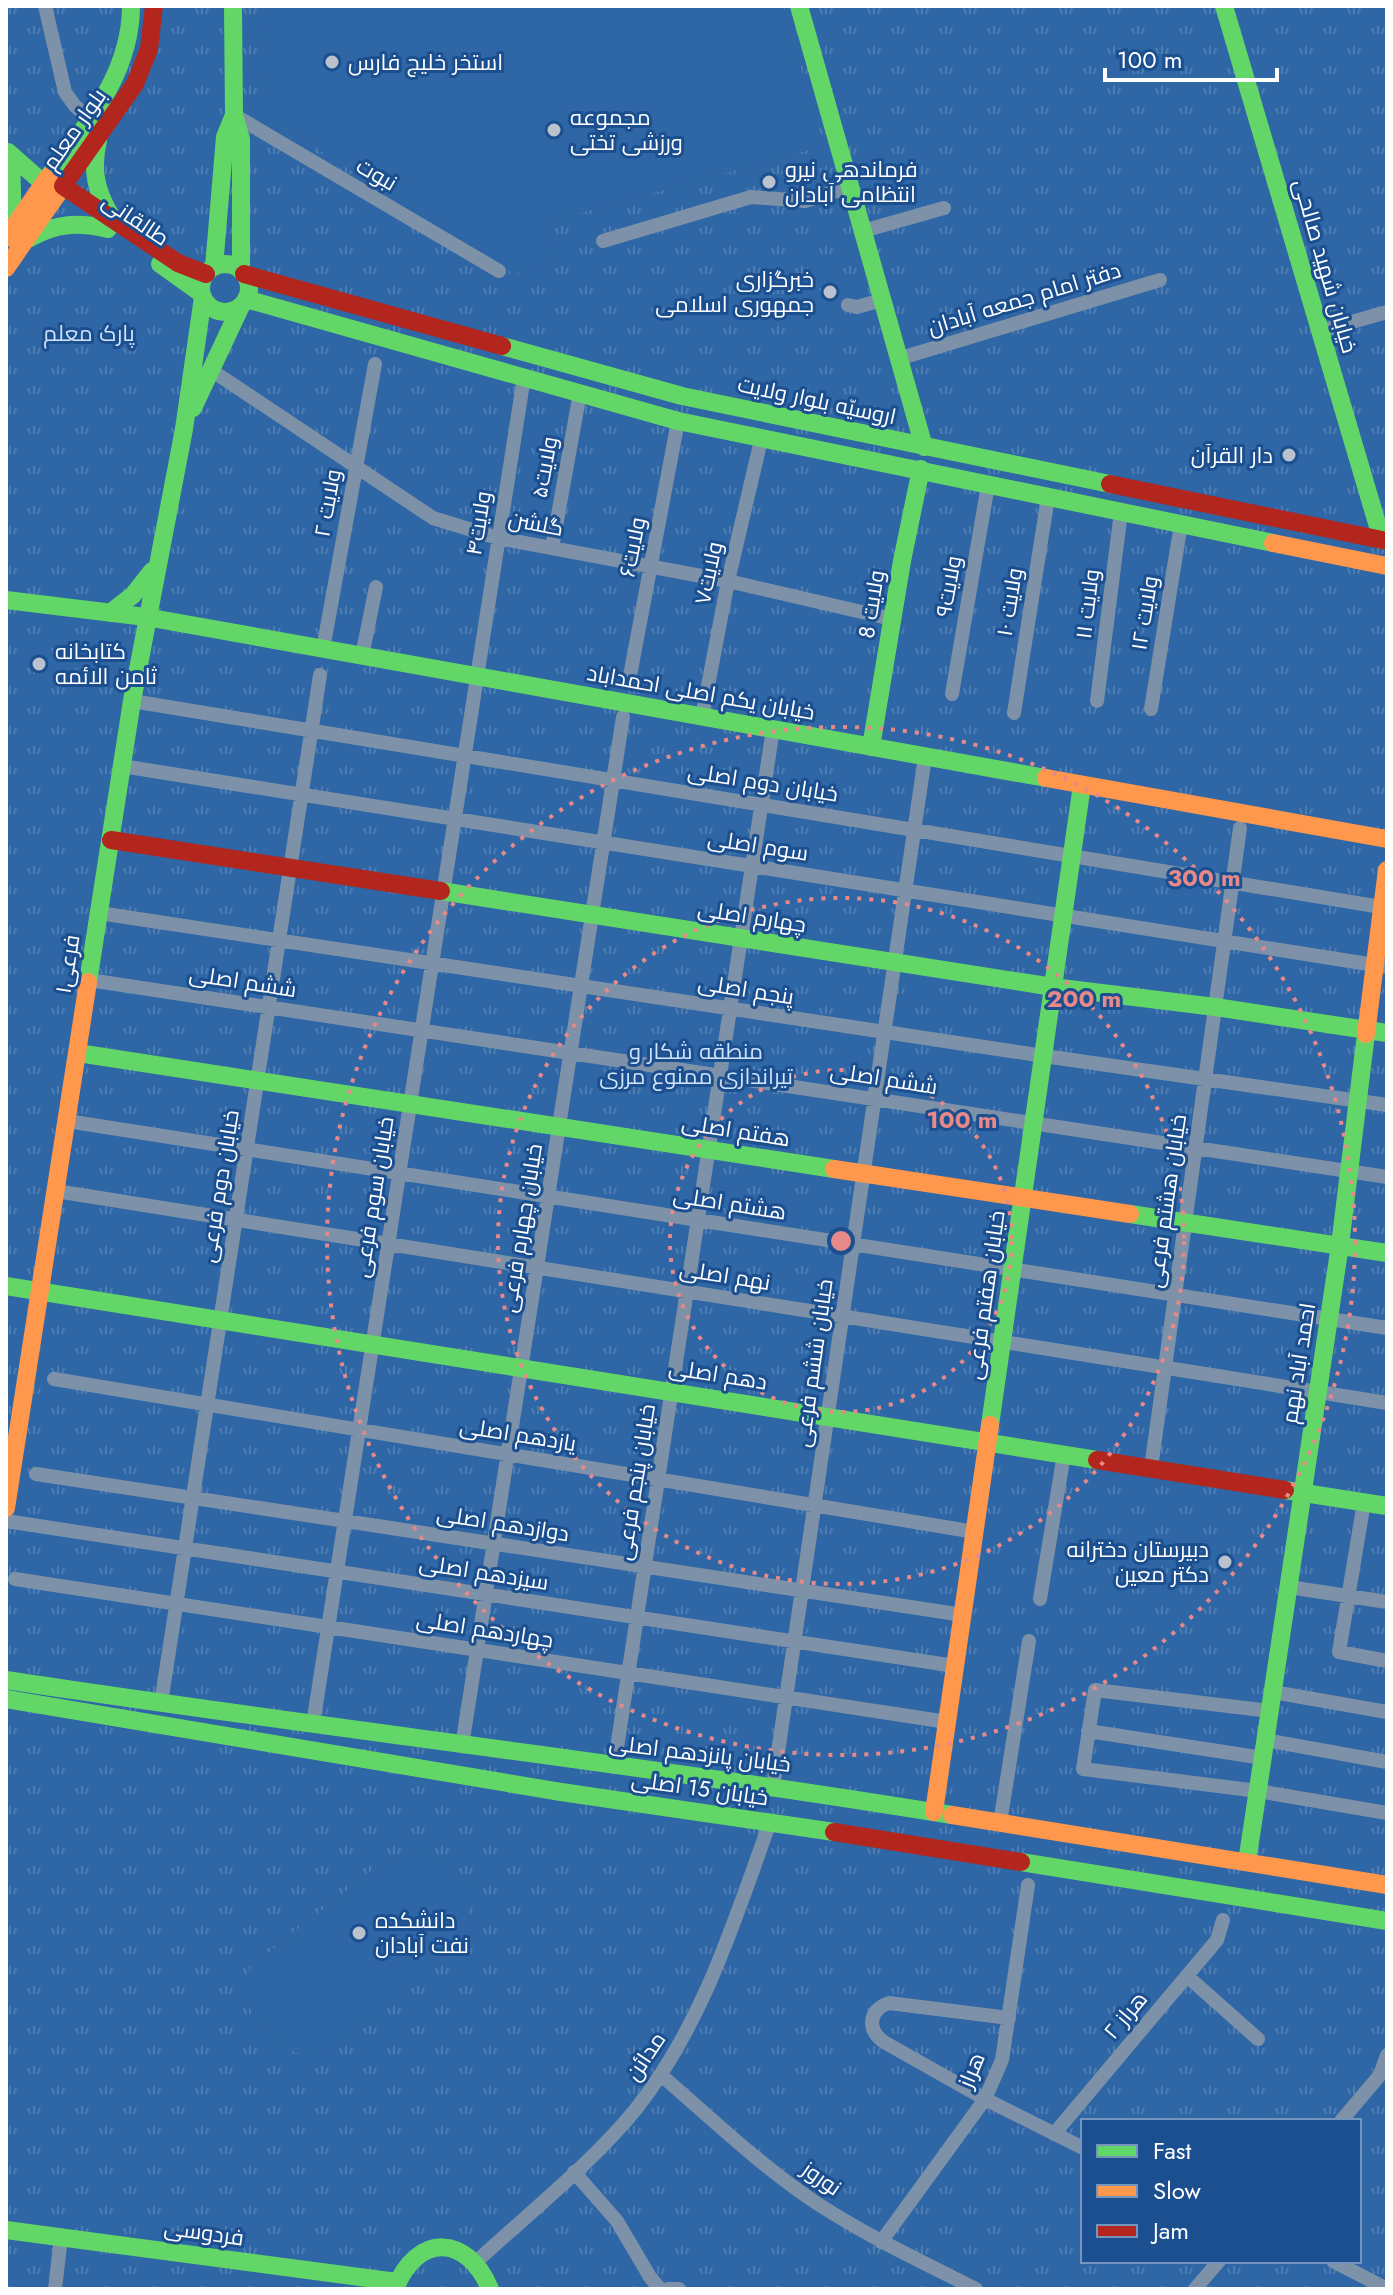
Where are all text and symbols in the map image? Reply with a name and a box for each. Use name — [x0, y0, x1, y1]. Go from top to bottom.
scale bar — [1105, 32, 1277, 82]
text: 100 m — [1117, 42, 1183, 77]
place label: استخر خلیج فارس — [348, 46, 503, 78]
marker: استخر خلیج فارس — [323, 53, 341, 71]
street label: بلوار معلم — [34, 82, 114, 176]
place label: مجموعه ورزشی تختی — [570, 101, 683, 158]
marker: مجموعه ورزشی تختی — [545, 121, 563, 139]
street label: نبوت — [351, 150, 403, 198]
place label: فرماندهی نیرو انتظامی آبادان — [785, 153, 918, 210]
marker: فرماندهی نیرو انتظامی آبادان — [760, 173, 778, 191]
street label: خیابان شهید صالحی — [1286, 175, 1366, 357]
street label: طالقانی — [96, 185, 176, 253]
street label: دفتر امام جمعه آبادان — [923, 253, 1125, 343]
place label: خبرگزاری جمهوری اسلامی — [655, 263, 814, 320]
marker: خبرگزاری جمهوری اسلامی — [821, 283, 839, 301]
park label: پارک معلم — [43, 317, 135, 349]
street label: اروسیّه بلوار ولایت — [735, 368, 899, 432]
street label: ولایت۵ — [523, 434, 565, 500]
place label: دار القرآن — [1191, 439, 1273, 471]
marker: دار القرآن — [1280, 446, 1298, 464]
street label: ولایت ۲ — [305, 467, 349, 539]
street label: ولایت۴ — [457, 489, 499, 557]
street label: گلشن — [506, 502, 566, 544]
street label: ولایت۶ — [611, 514, 653, 580]
street label: ولایت۷ — [686, 538, 730, 608]
street label: ولایت۹ — [927, 553, 969, 619]
street label: ولایت ۱۰ — [988, 565, 1030, 639]
street label: ولایت ۱۱ — [1067, 567, 1107, 641]
street label: ولایت 8 — [850, 568, 892, 640]
street label: ولایت ۱۲ — [1122, 573, 1166, 653]
place label: کتابخانه ثامن الائمه — [55, 635, 157, 692]
marker: کتابخانه ثامن الائمه — [30, 655, 48, 673]
street label: خیابان یکم اصلی احمداباد — [585, 656, 817, 728]
street label: خیابان دوم اصلی — [685, 754, 841, 810]
street label: سوم اصلی — [705, 821, 811, 869]
text: 300 m — [1167, 860, 1241, 895]
street label: چهارم اصلی — [695, 892, 809, 940]
street label: فرعی۱ — [47, 932, 87, 996]
street label: ششم اصلی — [187, 957, 299, 1005]
street label: پنجم اصلی — [696, 966, 796, 1012]
text: 200 m — [1047, 981, 1121, 1016]
park label: منطقه شکار و تیراندازی ممنوع مرزی — [599, 1035, 793, 1092]
street label: ششم اصلی — [828, 1054, 940, 1102]
text: 100 m — [927, 1102, 997, 1137]
street label: هفتم اصلی — [680, 1106, 792, 1154]
street label: خیابان دوم فرعی — [191, 1107, 247, 1265]
street label: خیابان هشتم فرعی — [1138, 1112, 1194, 1290]
street label: خیابان سوم فرعی — [344, 1114, 402, 1280]
street label: خیابان چهارم فرعی — [492, 1141, 550, 1315]
street label: هشتم اصلی — [671, 1178, 789, 1228]
street label: خیابان هفتم فرعی — [957, 1208, 1013, 1382]
centre of rings — [827, 1227, 855, 1255]
street label: نهم اصلی — [677, 1252, 773, 1298]
street label: خیابان ششم فرعی — [785, 1277, 841, 1449]
street label: احمد آباد نهم — [1273, 1300, 1323, 1426]
street label: دهم اصلی — [666, 1350, 770, 1398]
street label: خیابان پنجم فرعی — [607, 1402, 663, 1562]
street label: یازدهم اصلی — [457, 1409, 579, 1459]
street label: دوازدهم اصلی — [434, 1497, 572, 1549]
place label: دبیرستان دخترانه دکتر معین — [1067, 1533, 1209, 1590]
street label: سیزدهم اصلی — [417, 1546, 551, 1598]
marker: دبیرستان دخترانه دکتر معین — [1216, 1553, 1234, 1571]
street label: چهاردهم اصلی — [414, 1602, 556, 1656]
street label: خیابان پانزدهم اصلی — [607, 1726, 793, 1780]
street label: خیابان 15 اصلی — [630, 1763, 770, 1813]
place label: دانشکده نفت آبادان — [375, 1904, 469, 1961]
marker: دانشکده نفت آبادان — [350, 1924, 368, 1942]
street label: هراز ۲ — [1095, 1984, 1155, 2046]
street label: مدائن — [617, 2025, 673, 2087]
street label: هراز — [948, 2047, 993, 2095]
legend — [1081, 2119, 1361, 2263]
text: Fast — [1153, 2133, 1191, 2168]
street label: نوروز — [794, 2152, 848, 2203]
text: Slow — [1153, 2173, 1201, 2208]
street label: فردوسی — [162, 2211, 246, 2253]
text: Jam — [1150, 2213, 1189, 2248]

